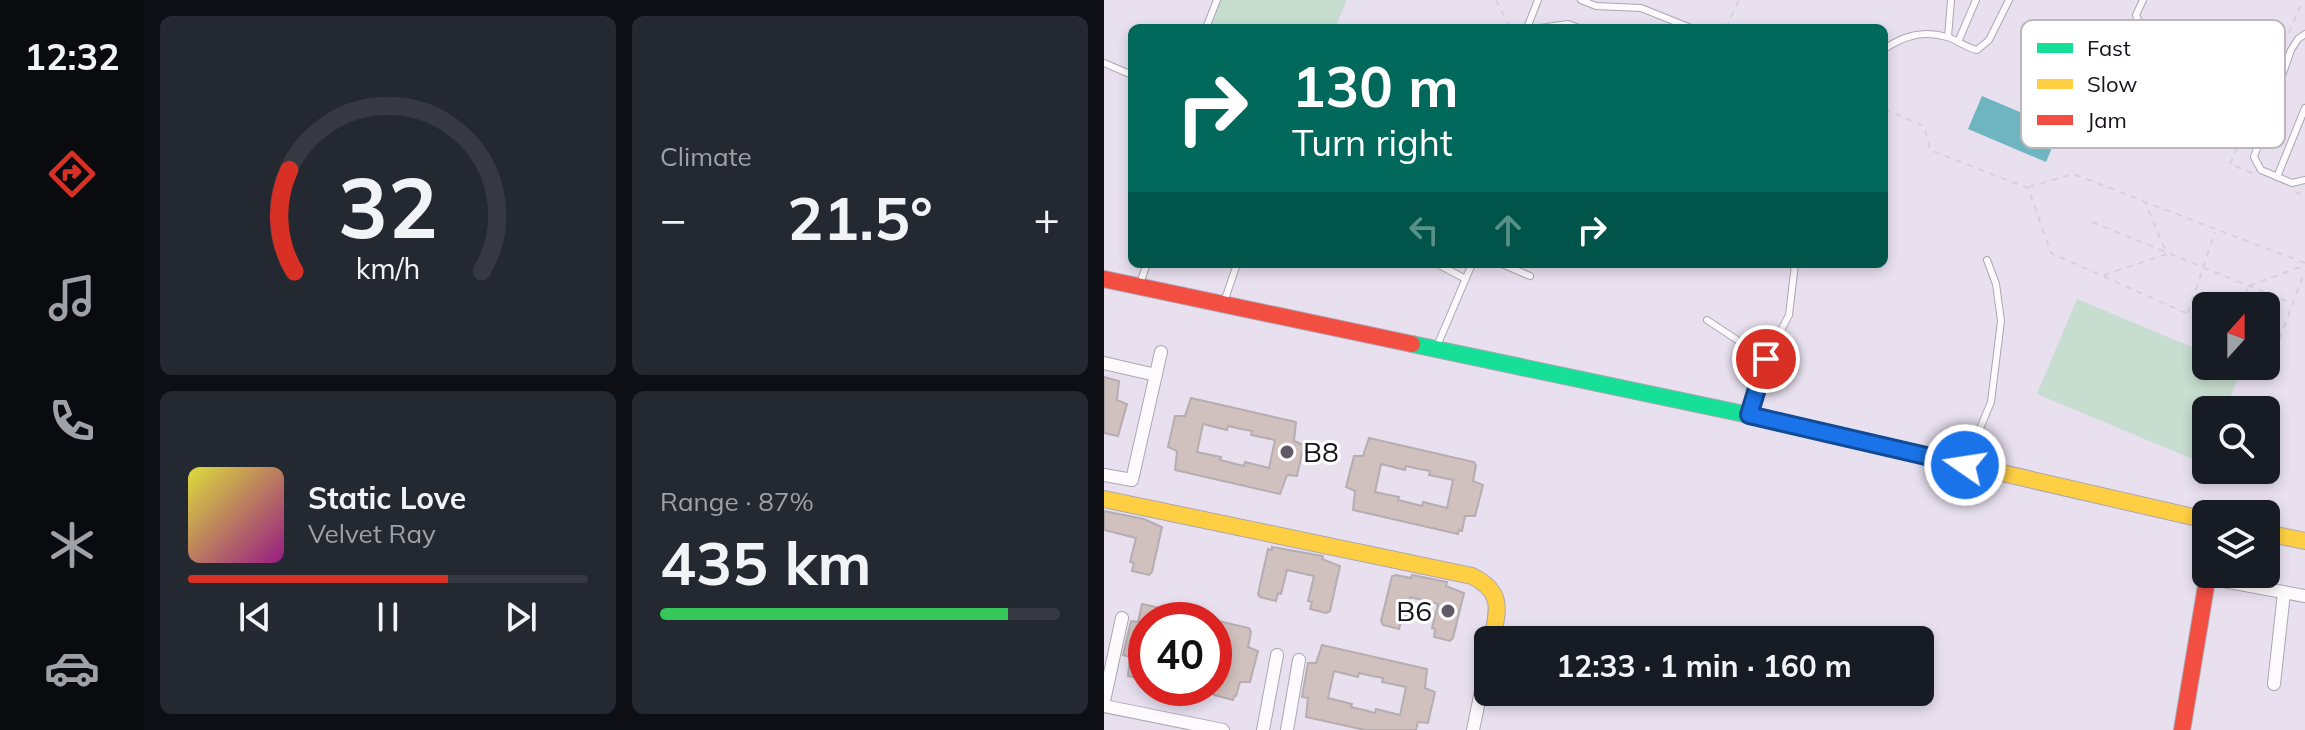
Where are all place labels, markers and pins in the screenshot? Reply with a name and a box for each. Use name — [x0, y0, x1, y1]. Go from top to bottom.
pin — [1732, 325, 1800, 393]
place label: B8 — [1303, 434, 1339, 469]
marker: B8 — [1278, 443, 1296, 461]
place label: B6 — [1396, 593, 1432, 628]
marker: B6 — [1439, 602, 1457, 620]

